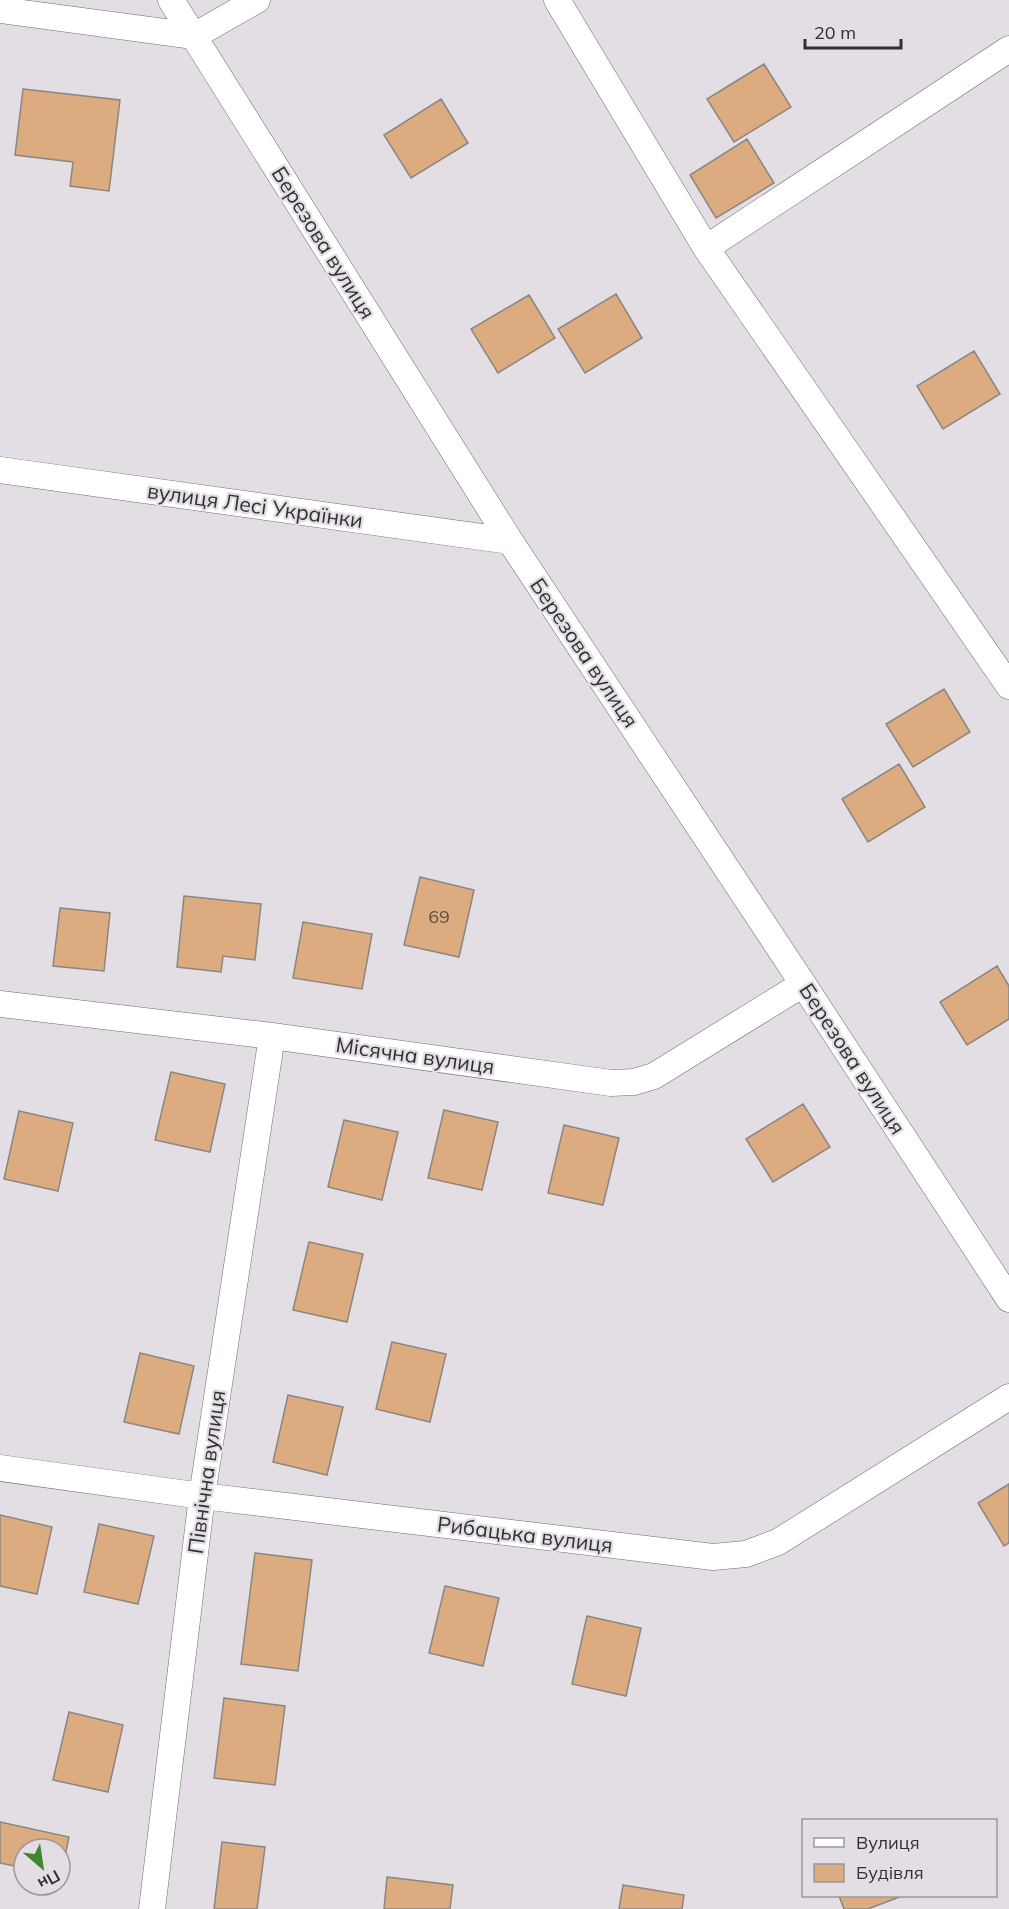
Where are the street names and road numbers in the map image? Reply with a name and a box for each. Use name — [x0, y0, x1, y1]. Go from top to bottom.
street label: Березова вулиця — [267, 161, 381, 323]
street label: вулиця Лесі Українки — [146, 477, 365, 533]
street label: Березова вулиця — [525, 573, 644, 732]
street label: Березова вулиця — [794, 978, 911, 1139]
street label: Місячна вулиця — [334, 1031, 496, 1079]
street label: Північна вулиця — [182, 1388, 230, 1555]
street label: Рибацька вулиця — [436, 1510, 614, 1558]

